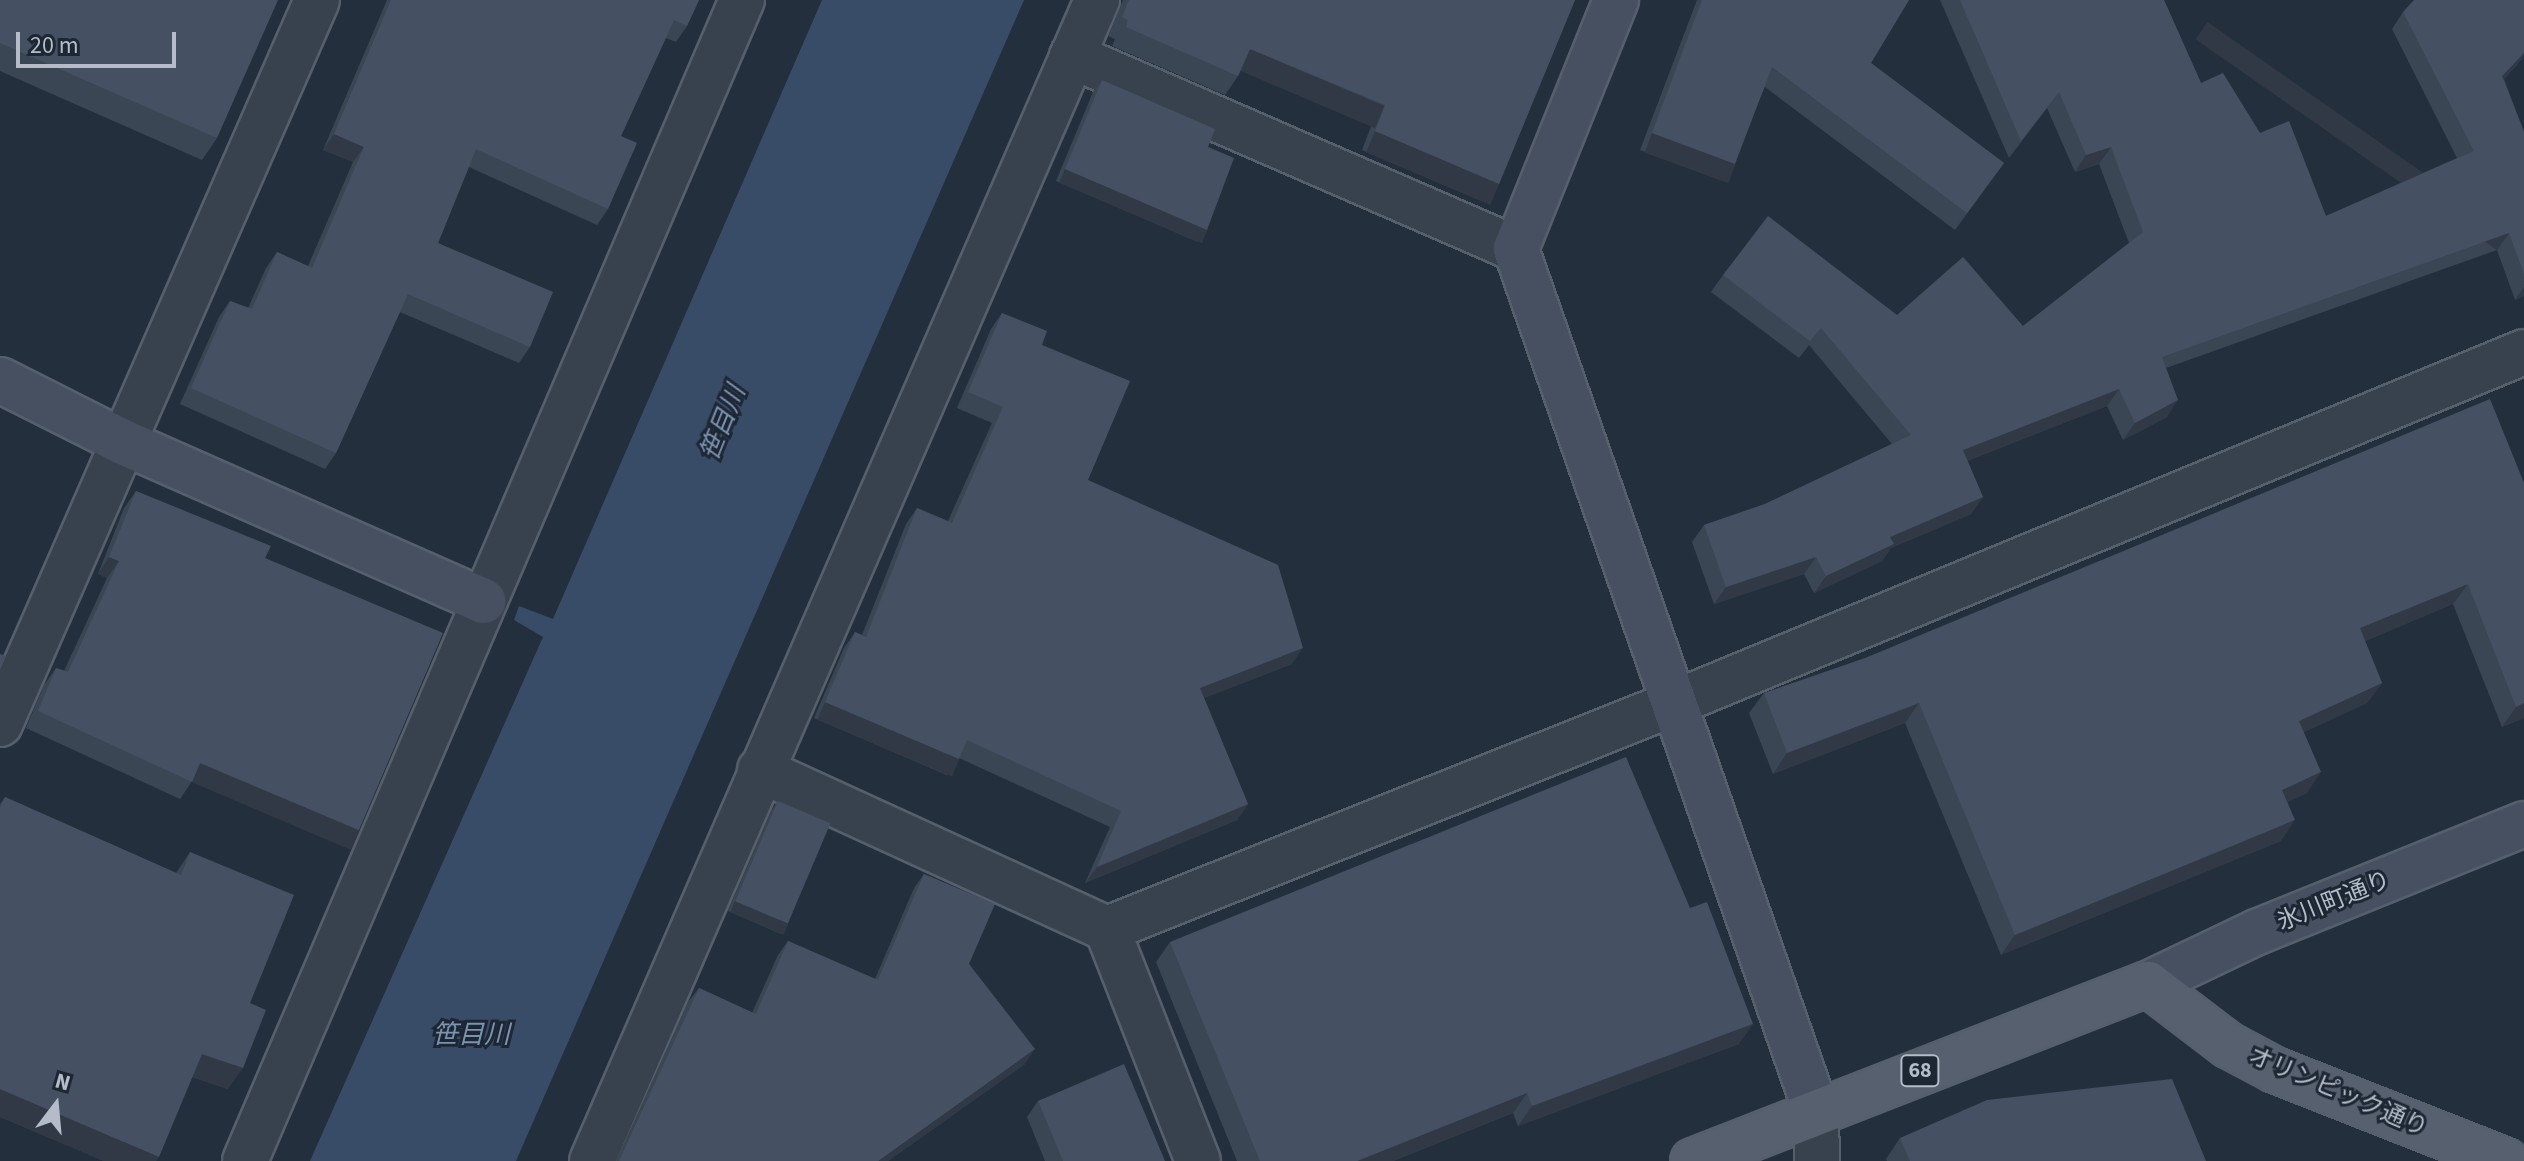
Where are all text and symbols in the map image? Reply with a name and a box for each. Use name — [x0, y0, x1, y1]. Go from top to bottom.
scale bar — [20, 16, 180, 66]
text: 20 m — [30, 28, 79, 63]
water label: 笹目川 — [694, 381, 752, 465]
street label: 氷川町通り — [2273, 865, 2395, 937]
water label: 笹目川 — [432, 1019, 510, 1051]
street label: オリンピック通り — [2244, 1041, 2432, 1143]
road number: 68 — [1900, 1053, 1940, 1089]
north arrow — [16, 1065, 96, 1145]
text: N — [51, 1065, 74, 1099]

